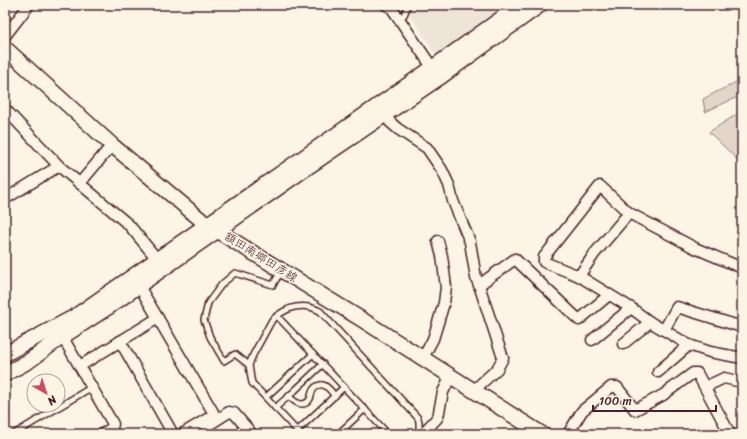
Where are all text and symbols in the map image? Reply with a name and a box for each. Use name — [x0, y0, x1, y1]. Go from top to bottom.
street label: 額田南郷田彦線 — [220, 225, 302, 289]
north arrow — [26, 373, 66, 413]
scale bar — [593, 387, 716, 413]
text: N — [43, 390, 62, 410]
text: 100 m — [599, 390, 632, 412]

